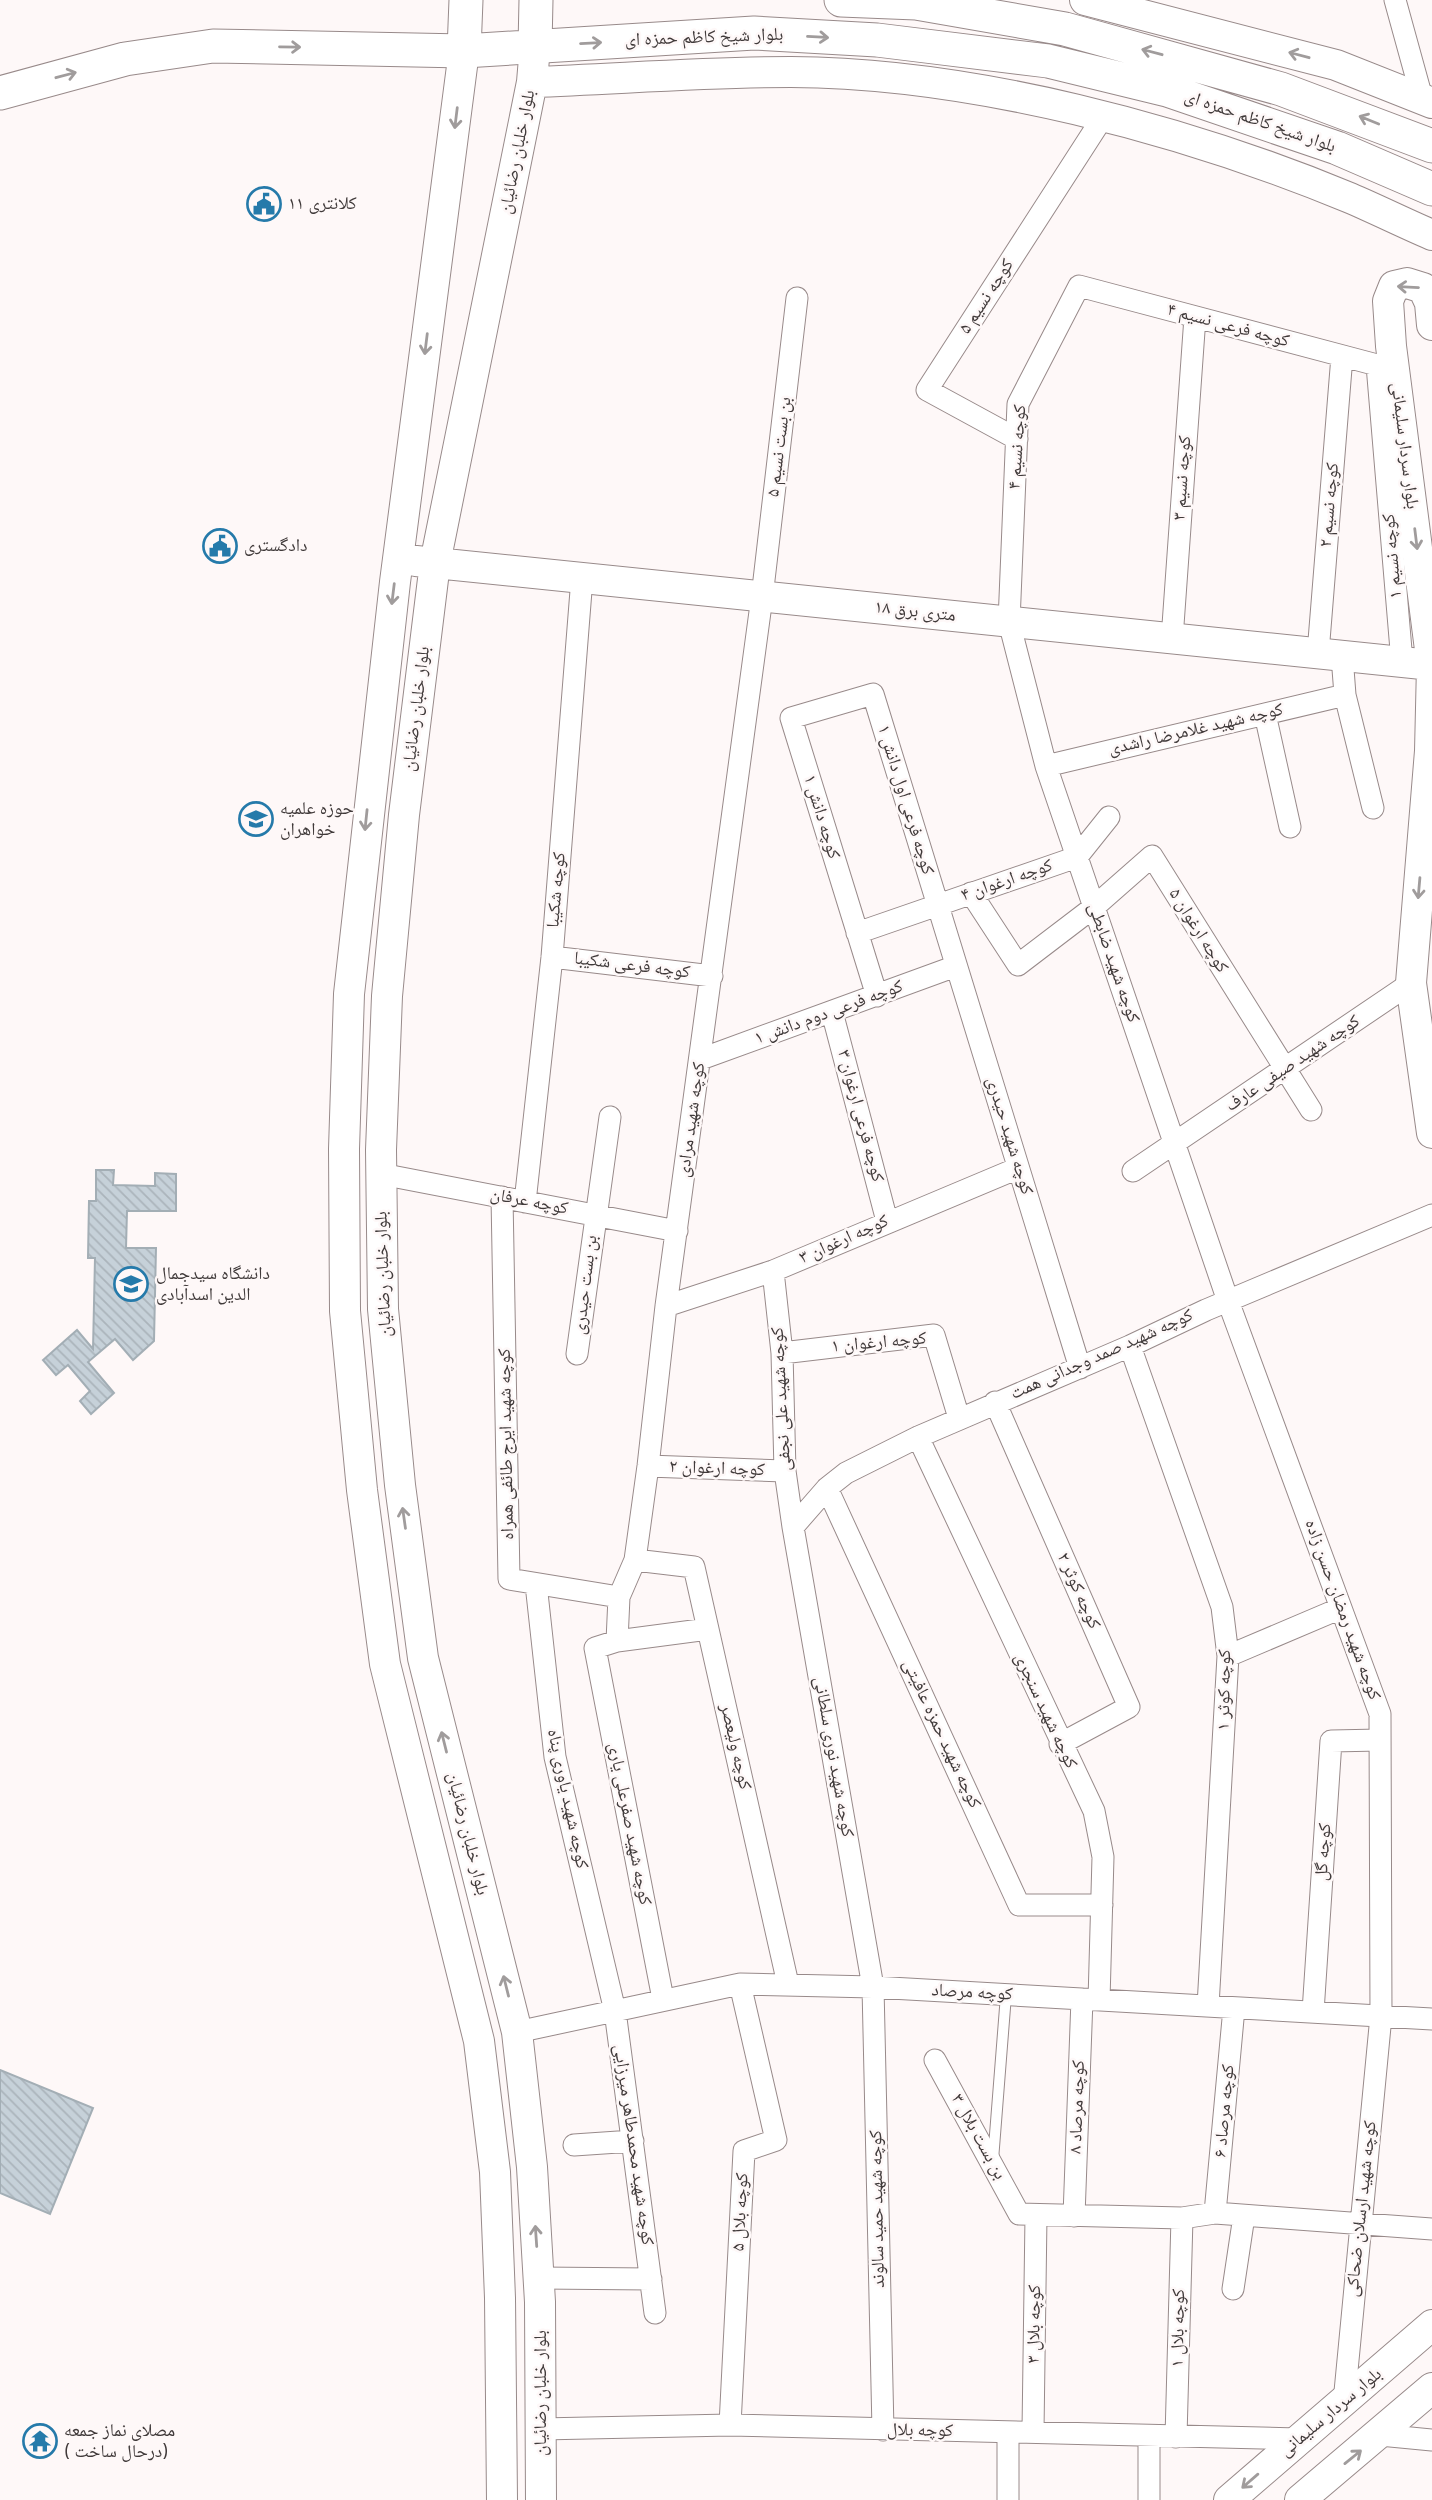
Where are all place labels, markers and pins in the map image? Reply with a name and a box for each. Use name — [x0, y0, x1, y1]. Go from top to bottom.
public building icon: کلانتری ۱۱ — [245, 185, 283, 223]
place label: کلانتری ۱۱ — [288, 193, 357, 216]
public building icon: دادگستری — [201, 527, 239, 565]
place label: دادگستری — [244, 535, 307, 558]
place label: حوزه علمیه خواهران — [280, 798, 354, 842]
school or university icon: حوزه علمیه خواهران — [237, 800, 275, 838]
place label: دانشگاه سیدجمال الدین اسدآبادی — [156, 1263, 270, 1307]
school or university icon: دانشگاه سیدجمال الدین اسدآبادی — [112, 1265, 150, 1303]
place label: مصلای نماز جمعه ( درحال ساخت) — [64, 2420, 175, 2464]
temple icon: مصلای نماز جمعه ( درحال ساخت) — [21, 2422, 59, 2460]

